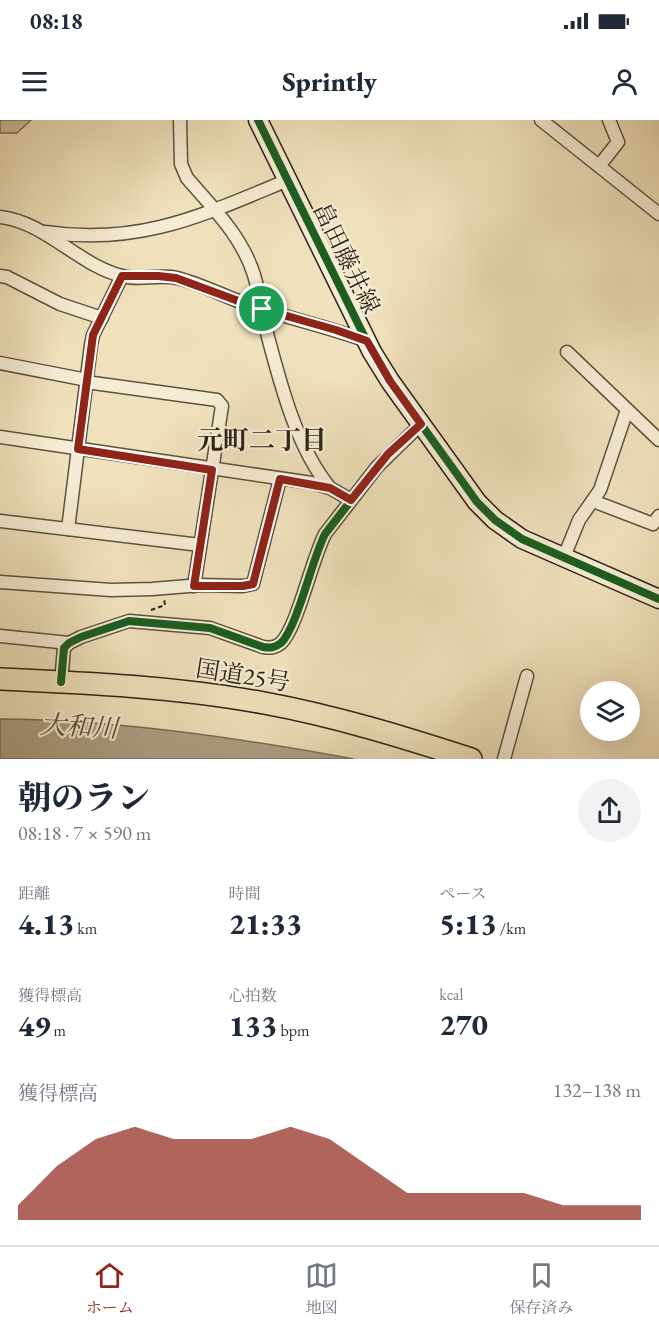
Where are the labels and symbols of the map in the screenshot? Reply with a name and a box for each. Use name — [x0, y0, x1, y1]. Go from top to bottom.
street label: 畠田藤井線 — [307, 197, 387, 319]
pin — [236, 283, 287, 334]
district label: 元町二丁目 — [197, 423, 327, 457]
street label: 国道25号 — [194, 652, 292, 698]
water label: 大和川 — [39, 707, 122, 745]

